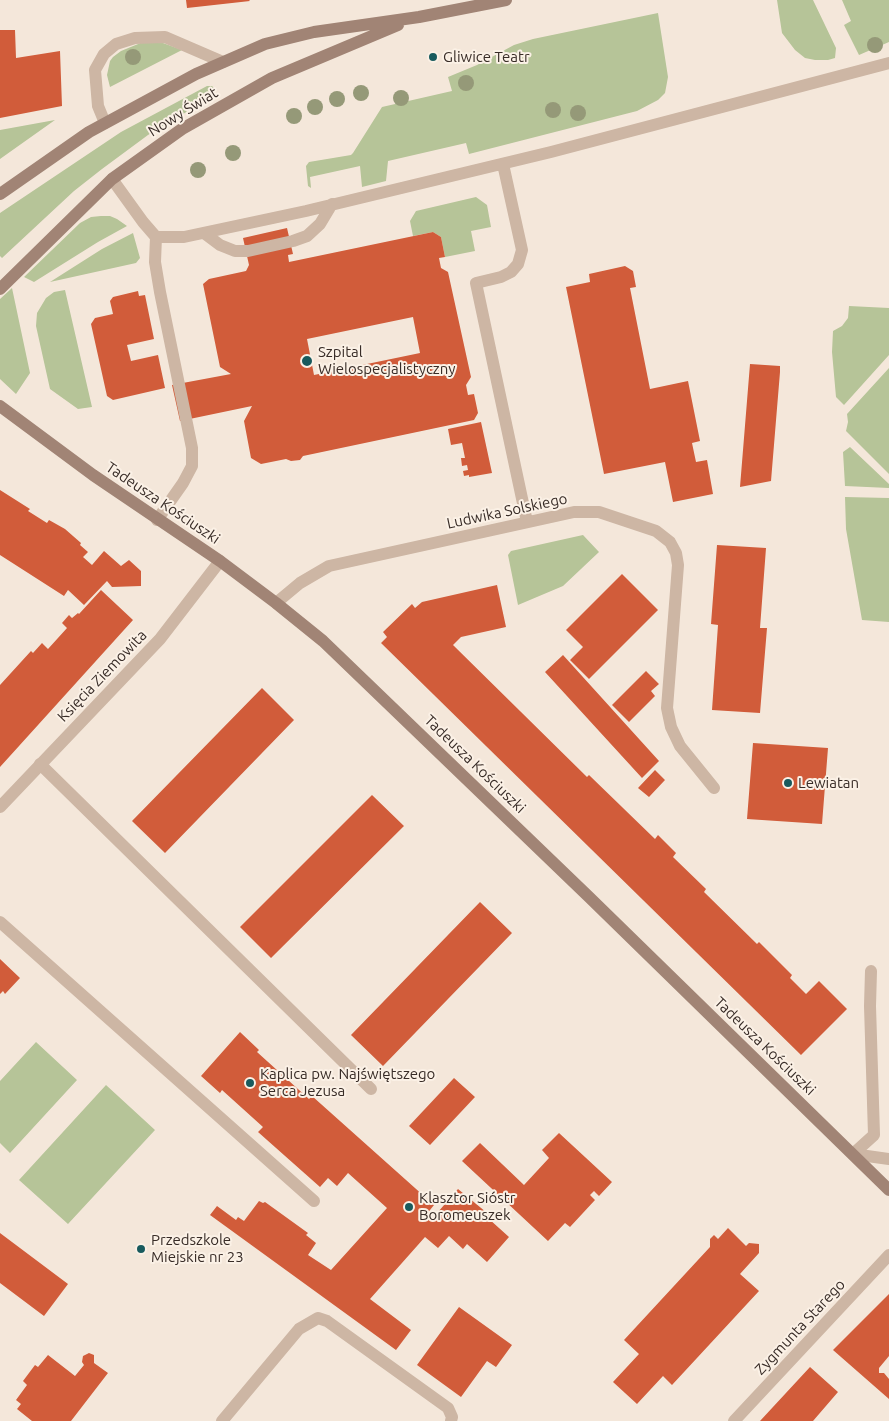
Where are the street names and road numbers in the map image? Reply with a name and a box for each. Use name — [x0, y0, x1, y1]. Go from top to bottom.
street label: Nowy Świat — [145, 83, 221, 141]
street label: Tadeusza Kościuszki — [103, 458, 223, 548]
street label: Ludwika Solskiego — [445, 489, 569, 533]
street label: Księcia Ziemowita — [54, 626, 150, 726]
street label: Tadeusza Kościuszki — [421, 711, 529, 817]
street label: Tadeusza Kościuszki — [711, 993, 819, 1099]
street label: Zygmunta Starego — [751, 1276, 849, 1378]

